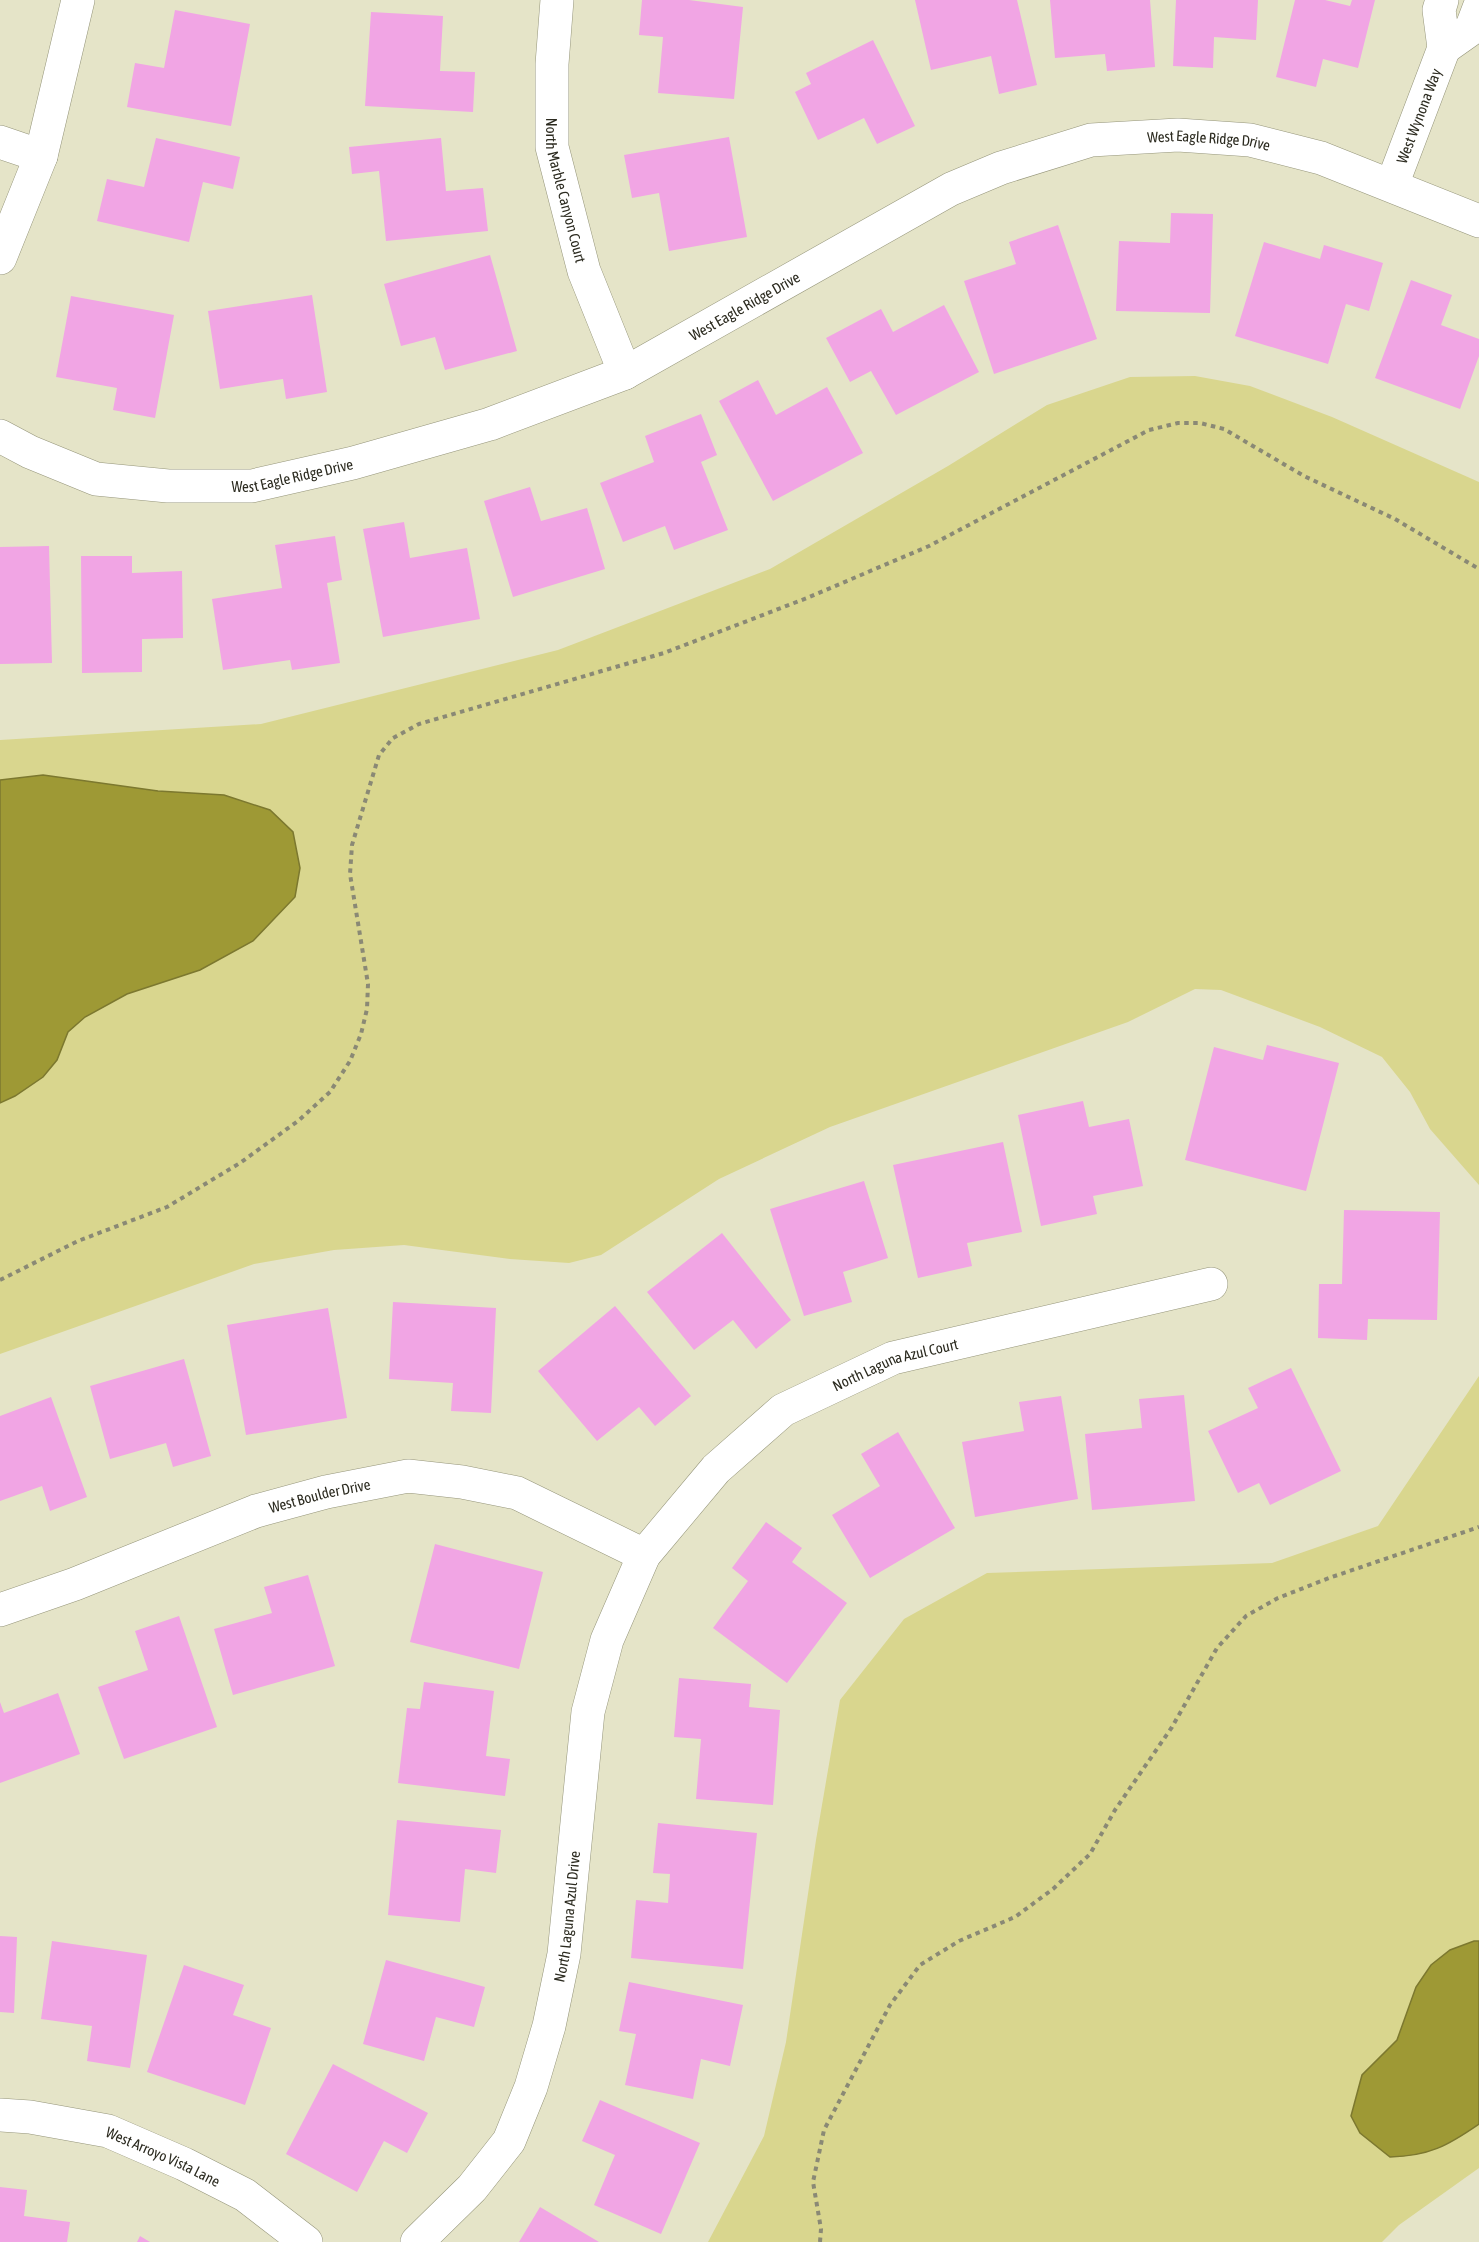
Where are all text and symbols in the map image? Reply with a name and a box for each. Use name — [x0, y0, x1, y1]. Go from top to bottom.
street label: West Wynona Way — [1393, 66, 1444, 166]
street label: North Marble Canyon Court — [544, 118, 590, 264]
street label: West Eagle Ridge Drive — [1147, 126, 1272, 153]
street label: West Eagle Ridge Drive — [686, 268, 803, 343]
street label: West Eagle Ridge Drive — [231, 455, 355, 495]
street label: North Laguna Azul Court — [830, 1335, 960, 1394]
street label: West Boulder Drive — [267, 1475, 372, 1516]
street label: North Laguna Azul Drive — [550, 1850, 583, 1983]
street label: West Arroyo Vista Lane — [104, 2123, 223, 2190]

